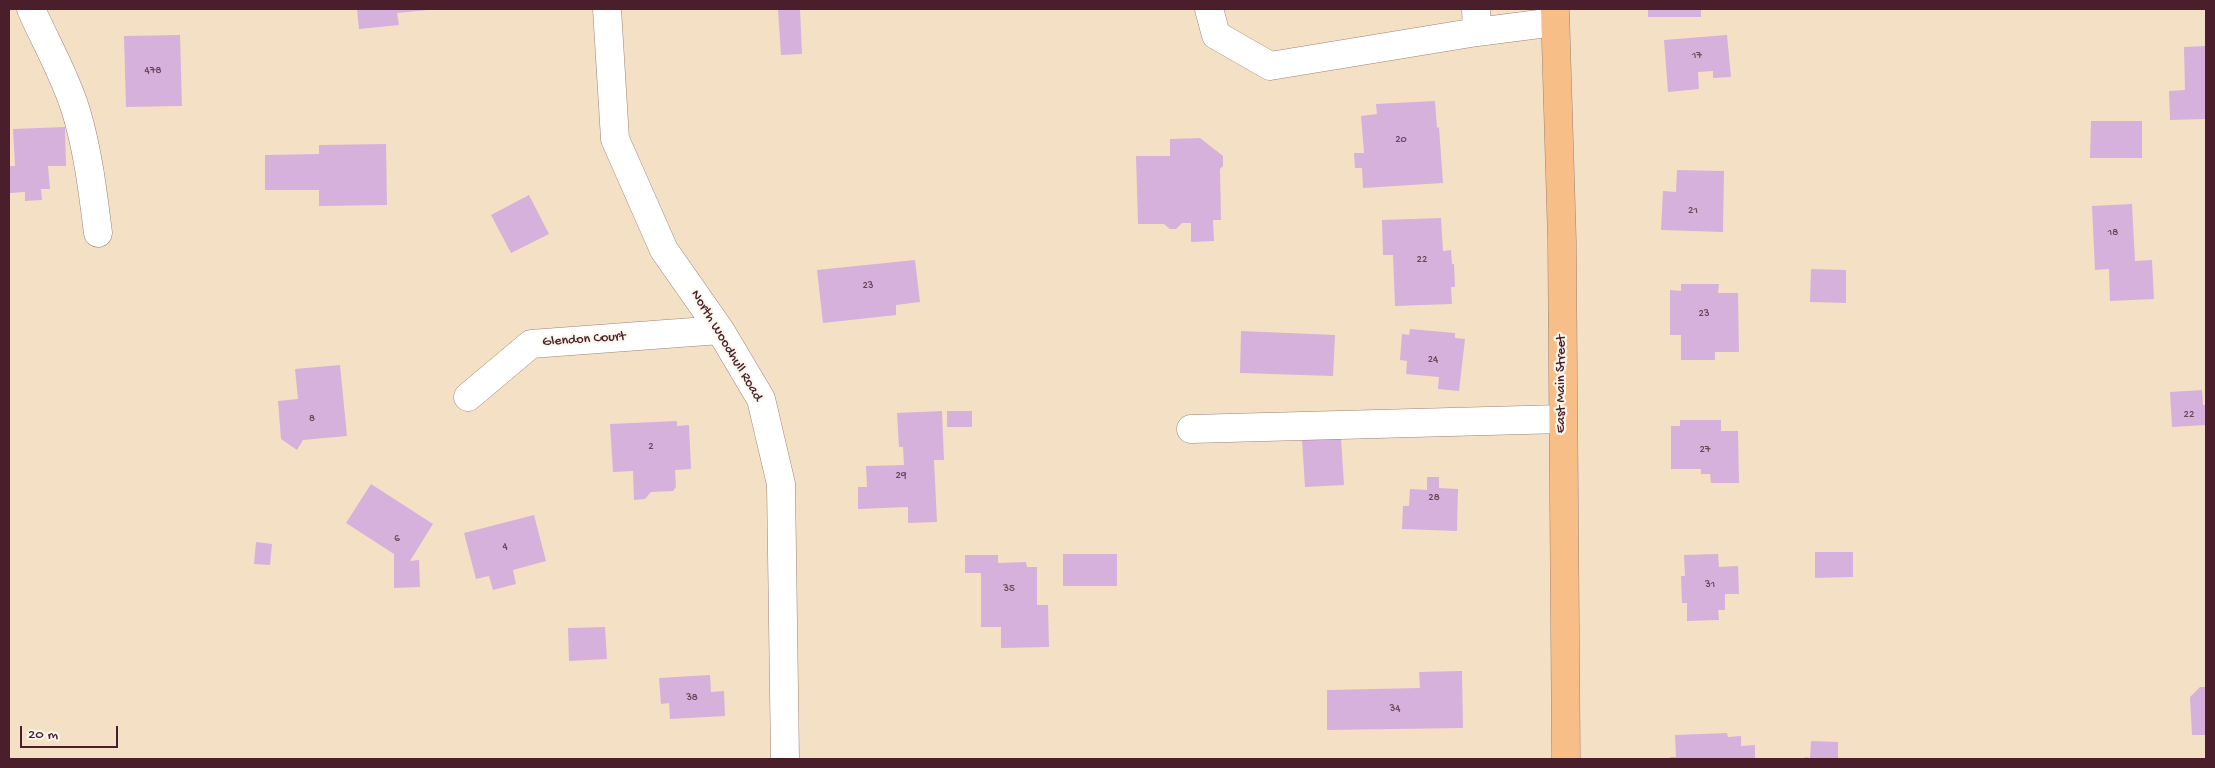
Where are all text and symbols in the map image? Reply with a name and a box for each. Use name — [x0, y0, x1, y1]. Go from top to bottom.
house number: 17 — [1692, 49, 1702, 63]
house number: 478 — [145, 64, 161, 78]
house number: 20 — [1395, 133, 1407, 147]
house number: 21 — [1688, 204, 1698, 218]
house number: 18 — [2108, 226, 2118, 240]
house number: 22 — [1417, 253, 1427, 267]
house number: 23 — [862, 279, 874, 293]
street label: North Woodhull Road — [686, 287, 766, 405]
house number: 23 — [1698, 307, 1710, 321]
street label: Glendon Court — [542, 329, 626, 351]
street label: East Main Street — [1554, 335, 1570, 433]
house number: 24 — [1428, 353, 1438, 367]
house number: 22 — [2184, 408, 2194, 422]
house number: 8 — [309, 412, 315, 426]
house number: 2 — [648, 440, 654, 454]
house number: 27 — [1699, 443, 1711, 457]
house number: 29 — [896, 469, 906, 483]
house number: 28 — [1428, 491, 1440, 505]
house number: 6 — [394, 532, 400, 546]
house number: 4 — [502, 540, 508, 554]
house number: 31 — [1705, 578, 1715, 592]
house number: 35 — [1003, 582, 1015, 596]
house number: 38 — [686, 691, 698, 705]
house number: 34 — [1390, 702, 1400, 716]
scale bar — [22, 716, 120, 748]
text: 20 m — [28, 726, 58, 744]

